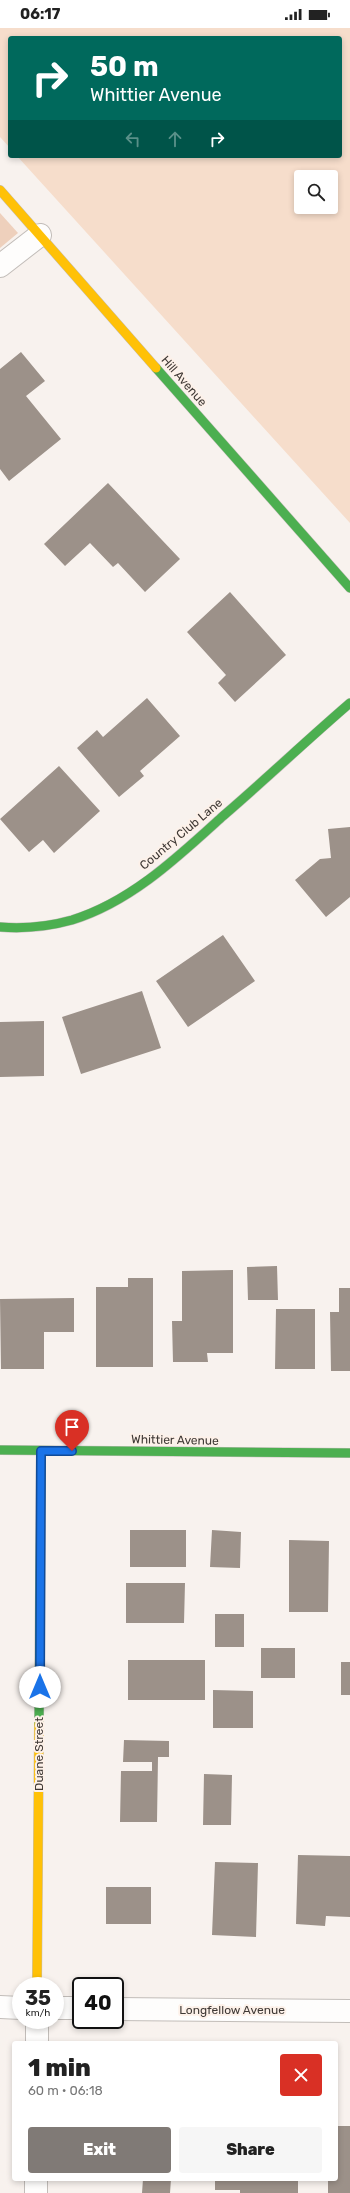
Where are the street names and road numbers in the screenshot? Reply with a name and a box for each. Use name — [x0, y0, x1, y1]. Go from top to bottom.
street label: Hill Avenue — [158, 353, 210, 409]
street label: Country Club Lane — [137, 795, 225, 873]
street label: Whittier Avenue — [131, 1432, 219, 1448]
street label: Duane Street — [32, 1717, 46, 1791]
street label: Longfellow Avenue — [179, 2003, 285, 2017]

